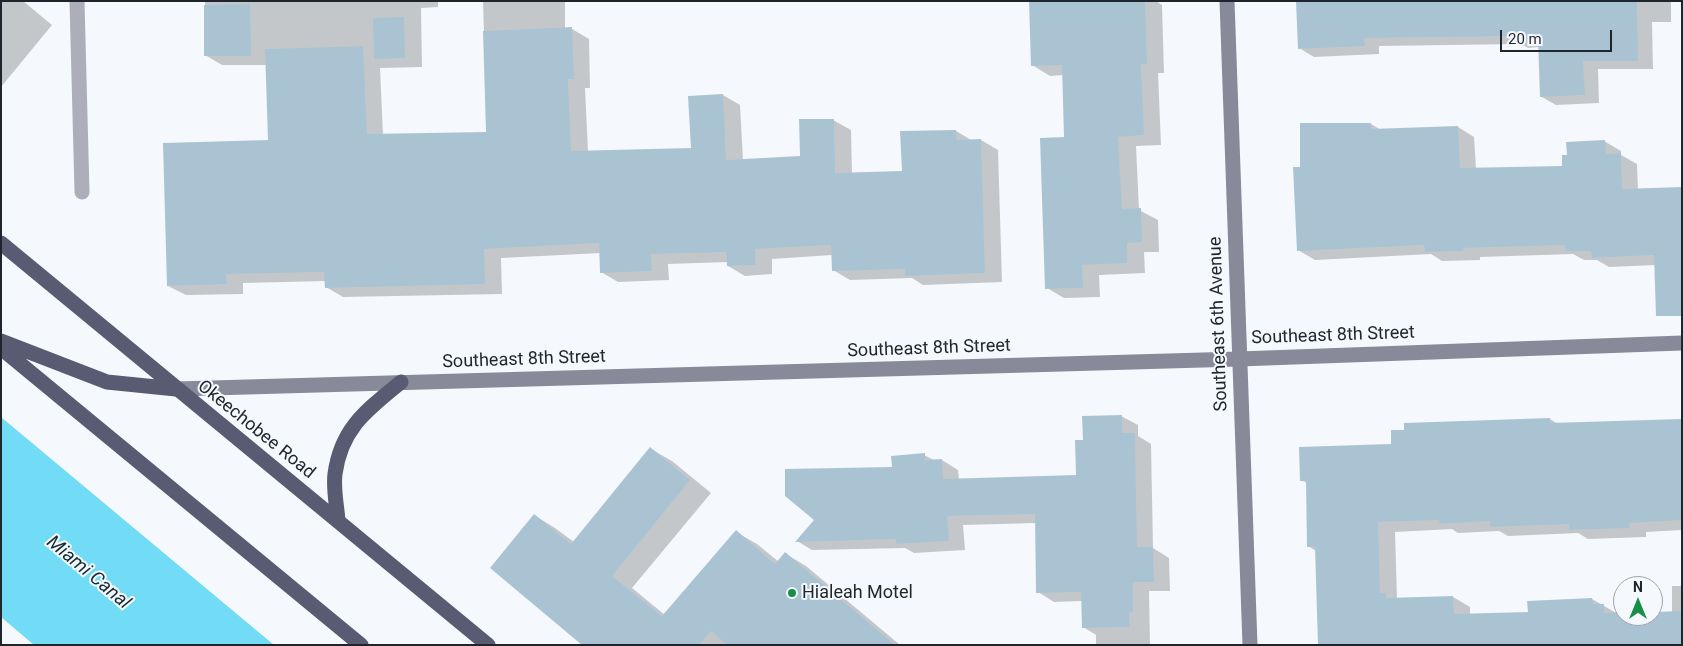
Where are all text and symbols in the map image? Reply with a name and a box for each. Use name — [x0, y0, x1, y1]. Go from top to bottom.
scale bar — [1503, 20, 1616, 52]
text: 20 m — [1508, 30, 1542, 48]
street label: Southeast 6th Avenue — [1205, 236, 1233, 412]
street label: Southeast 8th Street — [1251, 322, 1415, 350]
street label: Southeast 8th Street — [847, 335, 1011, 363]
street label: Southeast 8th Street — [442, 346, 606, 374]
street label: Okeechobee Road — [193, 376, 319, 484]
water label: Miami Canal — [41, 531, 135, 615]
north arrow — [1613, 576, 1663, 626]
text: N — [1633, 579, 1643, 595]
place label: Hialeah Motel — [802, 582, 913, 604]
marker: Hialeah Motel — [786, 587, 798, 599]

